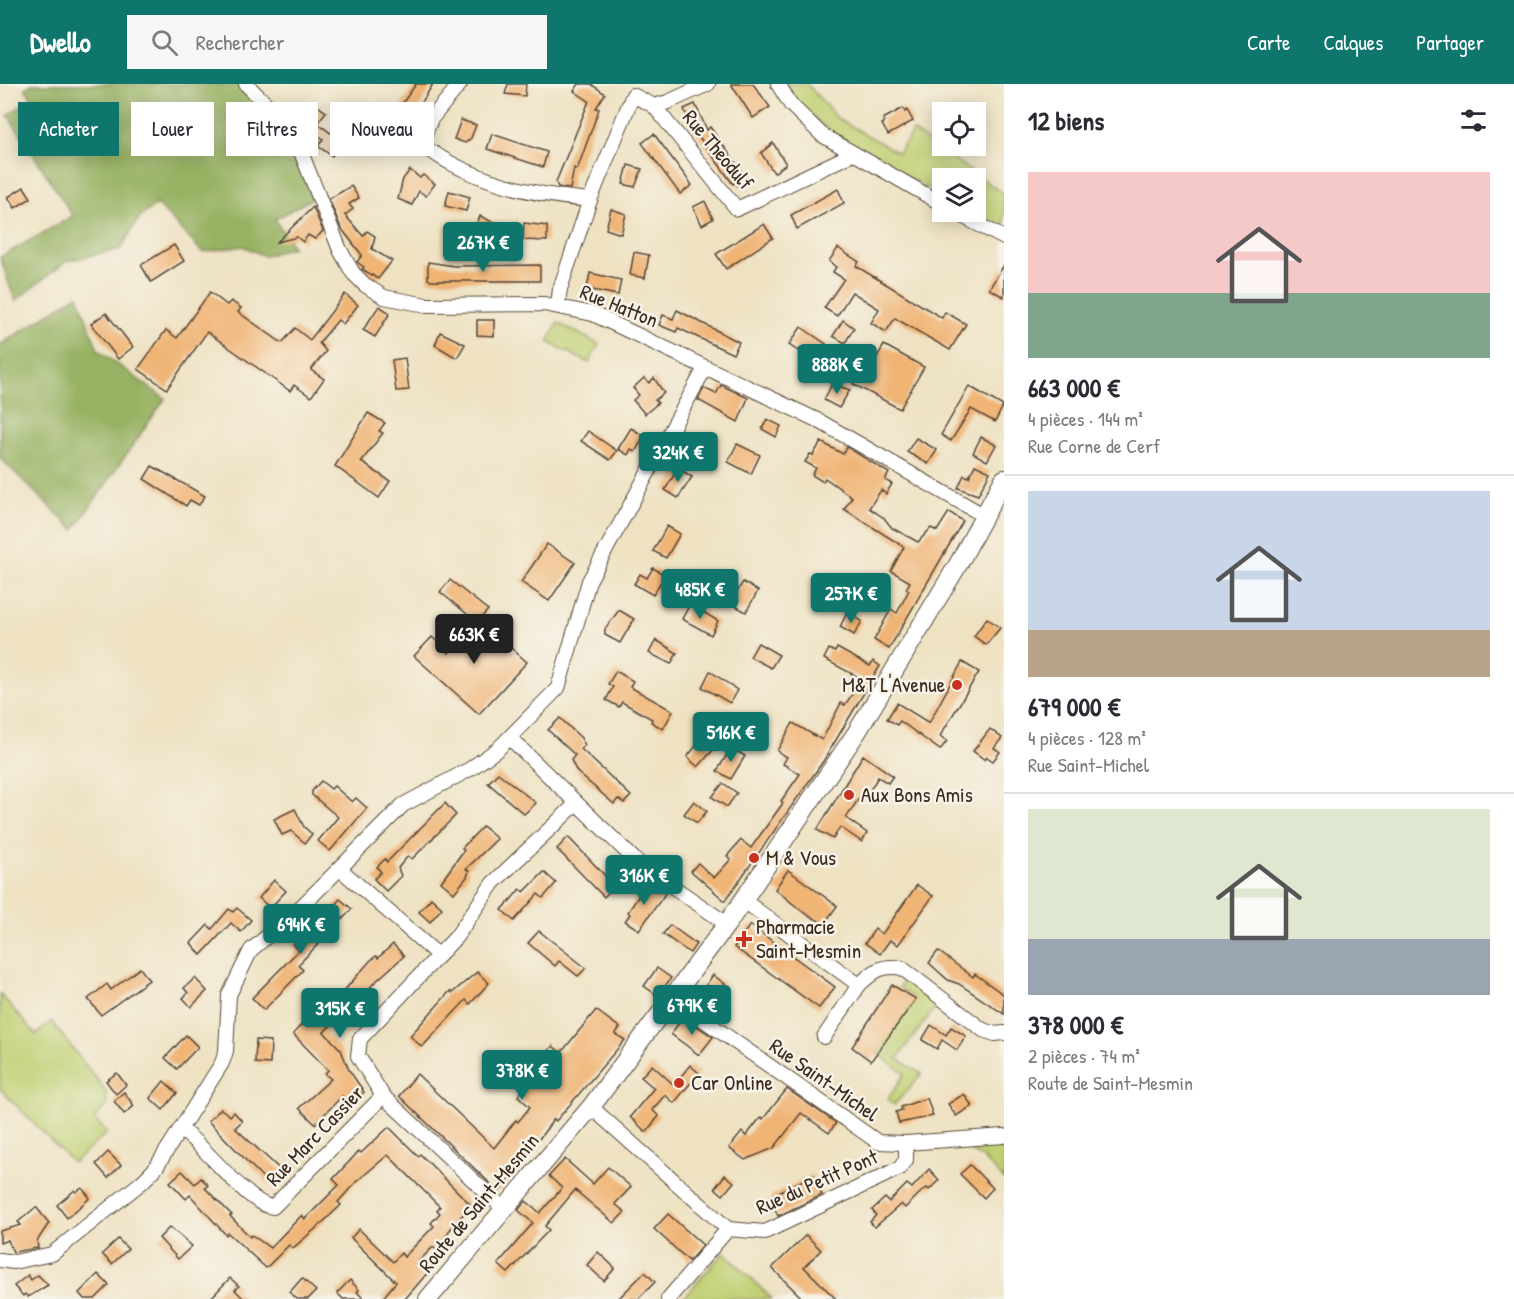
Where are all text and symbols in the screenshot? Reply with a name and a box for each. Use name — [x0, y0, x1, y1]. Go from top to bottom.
search box — [127, 15, 547, 69]
text: Dwello — [30, 23, 91, 61]
icon: search — [148, 26, 181, 59]
text: Rechercher — [196, 27, 285, 57]
text: Carte — [1247, 28, 1290, 57]
text: Calques — [1323, 28, 1383, 57]
text: Partager — [1416, 28, 1484, 57]
chip: Acheter — [18, 102, 119, 156]
chip: Louer — [131, 102, 214, 156]
chip: Filtres — [226, 102, 318, 156]
chip: Nouveau — [330, 102, 434, 156]
map controls — [932, 102, 986, 222]
button: locate — [932, 102, 986, 156]
street label: Rue Theodulf — [676, 103, 761, 196]
text: 12 biens — [1028, 103, 1104, 138]
icon: filters — [1457, 104, 1490, 137]
button: layers — [932, 168, 986, 222]
icon: home — [1205, 211, 1313, 319]
pin: 267K € — [434, 222, 532, 273]
text: 267K € — [457, 228, 509, 255]
street label: Rue Hatton — [576, 277, 662, 334]
pin: 888K € — [788, 344, 886, 395]
text: 888K € — [812, 350, 862, 377]
text: 663 000 € — [1028, 370, 1120, 405]
text: 4 pièces · 144 m² — [1028, 405, 1143, 432]
pin: 324K € — [629, 432, 727, 483]
text: Rue Corne de Cerf — [1028, 432, 1160, 459]
text: 324K € — [653, 438, 703, 465]
icon: home — [1205, 530, 1313, 638]
pin: 485K € — [651, 569, 749, 620]
pin: 257K € — [802, 573, 900, 624]
text: 485K € — [675, 575, 725, 602]
text: 257K € — [825, 579, 877, 606]
pin: 663K € — [425, 614, 523, 665]
text: 663K € — [449, 620, 499, 647]
place label: M&T L'Avenue — [842, 670, 945, 699]
marker: M&T L'Avenue — [950, 678, 964, 692]
text: 679 000 € — [1028, 689, 1120, 724]
pin: 516K € — [682, 712, 780, 763]
text: 516K € — [707, 718, 755, 745]
text: 4 pièces · 128 m² — [1028, 724, 1146, 751]
text: Rue Saint-Michel — [1028, 751, 1149, 778]
place label: Aux Bons Amis — [861, 780, 973, 809]
marker: Aux Bons Amis — [842, 788, 856, 802]
place label: M & Vous — [766, 843, 836, 872]
icon: home — [1205, 848, 1313, 956]
marker: M & Vous — [747, 851, 761, 865]
pin: 316K € — [595, 855, 693, 906]
text: 316K € — [620, 861, 668, 888]
pin: 694K € — [252, 904, 350, 955]
text: 694K € — [277, 910, 325, 937]
place label: Pharmacie Saint-Mesmin — [756, 912, 861, 965]
marker: Pharmacie Saint-Mesmin — [737, 932, 751, 946]
pin: 679K € — [643, 985, 741, 1036]
pin: 315K € — [291, 988, 389, 1039]
text: 679K € — [667, 991, 717, 1018]
text: 315K € — [315, 994, 365, 1021]
text: 378 000 € — [1028, 1007, 1123, 1042]
street label: Rue Saint-Michel — [764, 1031, 885, 1128]
text: 2 pièces · 74 m² — [1028, 1042, 1140, 1069]
pin: 378K € — [473, 1050, 571, 1101]
text: 378K € — [496, 1056, 548, 1083]
place label: Car Online — [691, 1068, 773, 1097]
text: Route de Saint-Mesmin — [1028, 1069, 1193, 1096]
marker: Car Online — [672, 1076, 686, 1090]
street label: Rue Marc Cassier — [259, 1079, 370, 1192]
street label: Route de Saint-Mesmin — [412, 1127, 545, 1278]
street label: Rue du Petit Pont — [751, 1141, 883, 1221]

